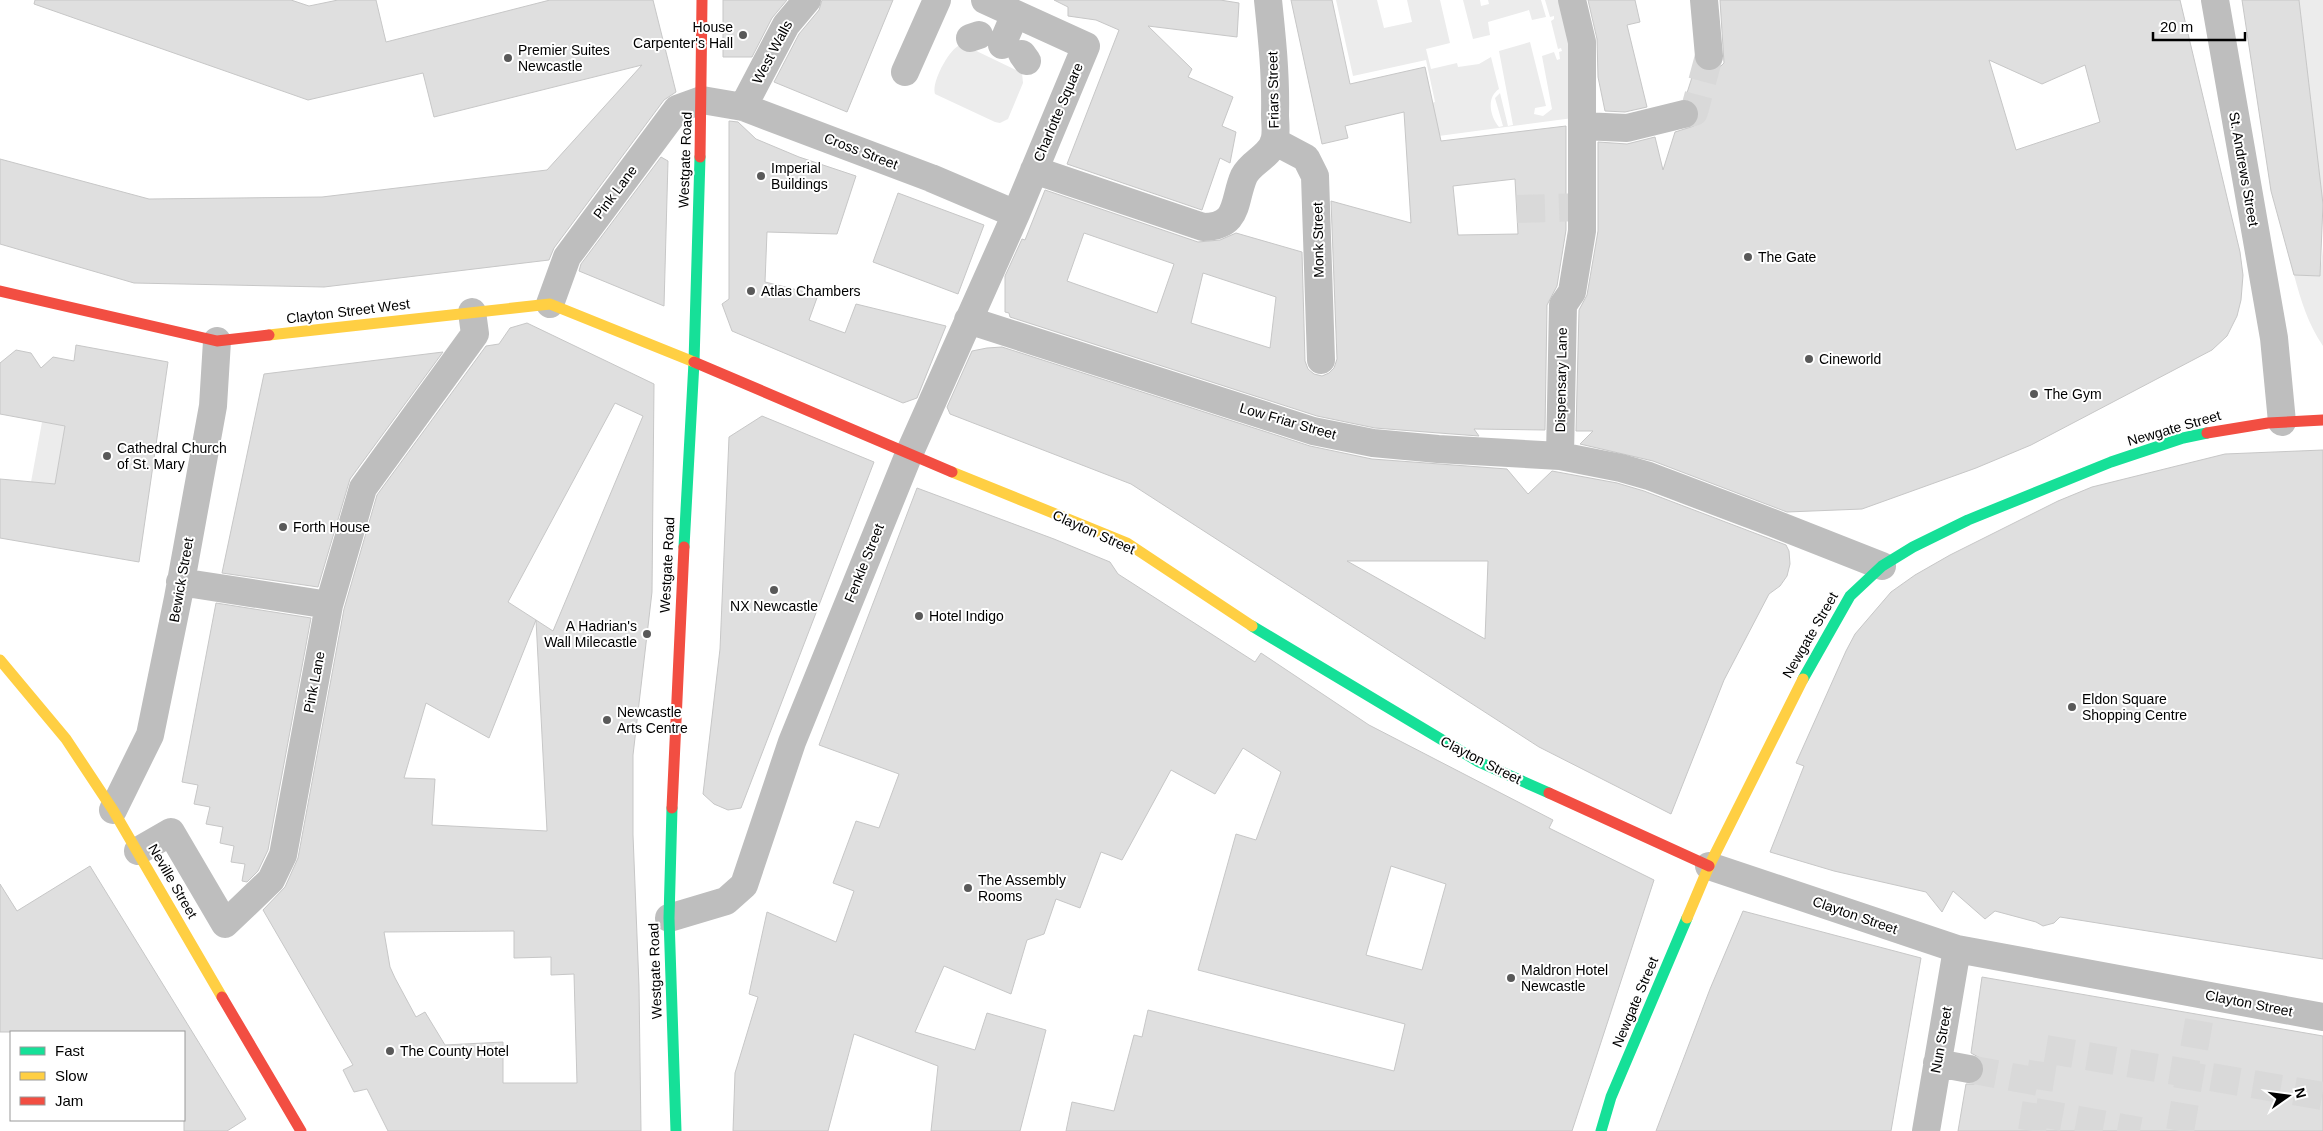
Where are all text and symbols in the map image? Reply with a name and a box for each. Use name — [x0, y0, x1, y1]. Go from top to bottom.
scale bar — [2153, 10, 2246, 42]
street label: West Walls — [749, 18, 795, 86]
text: 20 m — [2160, 18, 2193, 35]
place label: House Carpenter's Hall — [633, 19, 733, 51]
marker: House Carpenter's Hall — [737, 29, 749, 41]
place label: Premier Suites Newcastle — [518, 42, 610, 74]
street label: Friars Street — [1264, 51, 1282, 129]
marker: Premier Suites Newcastle — [502, 52, 514, 64]
street label: Charlotte Square — [1030, 60, 1086, 164]
street label: St. Andrews Street — [2226, 111, 2262, 228]
street label: Westgate Road — [675, 112, 695, 208]
street label: Cross Street — [822, 130, 900, 172]
place label: Imperial Buildings — [771, 160, 828, 192]
street label: Pink Lane — [590, 162, 640, 222]
marker: Imperial Buildings — [755, 170, 767, 182]
street label: Monk Street — [1309, 202, 1327, 278]
place label: The Gate — [1758, 249, 1817, 265]
marker: The Gate — [1742, 251, 1754, 263]
place label: Atlas Chambers — [761, 283, 861, 299]
marker: Atlas Chambers — [745, 285, 757, 297]
street label: Clayton Street West — [285, 295, 411, 327]
street label: Dispensary Lane — [1552, 327, 1570, 433]
place label: Cineworld — [1819, 351, 1881, 367]
marker: Cineworld — [1803, 353, 1815, 365]
place label: The Gym — [2044, 386, 2102, 402]
marker: The Gym — [2028, 388, 2040, 400]
street label: Low Friar Street — [1238, 400, 1338, 442]
street label: Newgate Street — [2125, 407, 2223, 449]
place label: Cathedral Church of St. Mary — [117, 440, 227, 472]
marker: Cathedral Church of St. Mary — [101, 450, 113, 462]
street label: Clayton Street — [1050, 507, 1138, 557]
street label: Westgate Road — [656, 517, 678, 613]
place label: Forth House — [293, 519, 370, 535]
marker: Forth House — [277, 521, 289, 533]
street label: Fenkle Street — [841, 521, 887, 605]
street label: Bewick Street — [166, 536, 196, 624]
marker: NX Newcastle — [768, 584, 780, 596]
street label: Newgate Street — [1779, 589, 1841, 681]
place label: NX Newcastle — [730, 598, 818, 614]
place label: Hotel Indigo — [929, 608, 1004, 624]
marker: Hotel Indigo — [913, 610, 925, 622]
place label: A Hadrian's Wall Milecastle — [544, 618, 637, 650]
marker: A Hadrian's Wall Milecastle — [641, 628, 653, 640]
street label: Pink Lane — [300, 650, 328, 714]
place label: Eldon Square Shopping Centre — [2082, 691, 2187, 723]
marker: Eldon Square Shopping Centre — [2066, 701, 2078, 713]
place label: Newcastle Arts Centre — [617, 704, 688, 736]
marker: Newcastle Arts Centre — [601, 714, 613, 726]
street label: Clayton Street — [1438, 733, 1524, 787]
street label: Neville Street — [145, 841, 201, 921]
place label: The Assembly Rooms — [978, 872, 1066, 904]
marker: The Assembly Rooms — [962, 882, 974, 894]
street label: Clayton Street — [1810, 893, 1900, 937]
street label: Westgate Road — [645, 923, 665, 1019]
street label: Newgate Street — [1609, 954, 1661, 1050]
place label: Maldron Hotel Newcastle — [1521, 962, 1608, 994]
marker: Maldron Hotel Newcastle — [1505, 972, 1517, 984]
street label: Clayton Street — [2204, 987, 2294, 1019]
street label: Nun Street — [1927, 1006, 1955, 1074]
legend — [10, 1031, 185, 1121]
text: Fast — [55, 1042, 85, 1059]
place label: The County Hotel — [400, 1043, 509, 1059]
marker: The County Hotel — [384, 1045, 396, 1057]
text: Slow — [55, 1067, 88, 1084]
north arrow — [2263, 1071, 2313, 1121]
text: N — [2292, 1086, 2310, 1100]
text: Jam — [55, 1092, 83, 1109]

